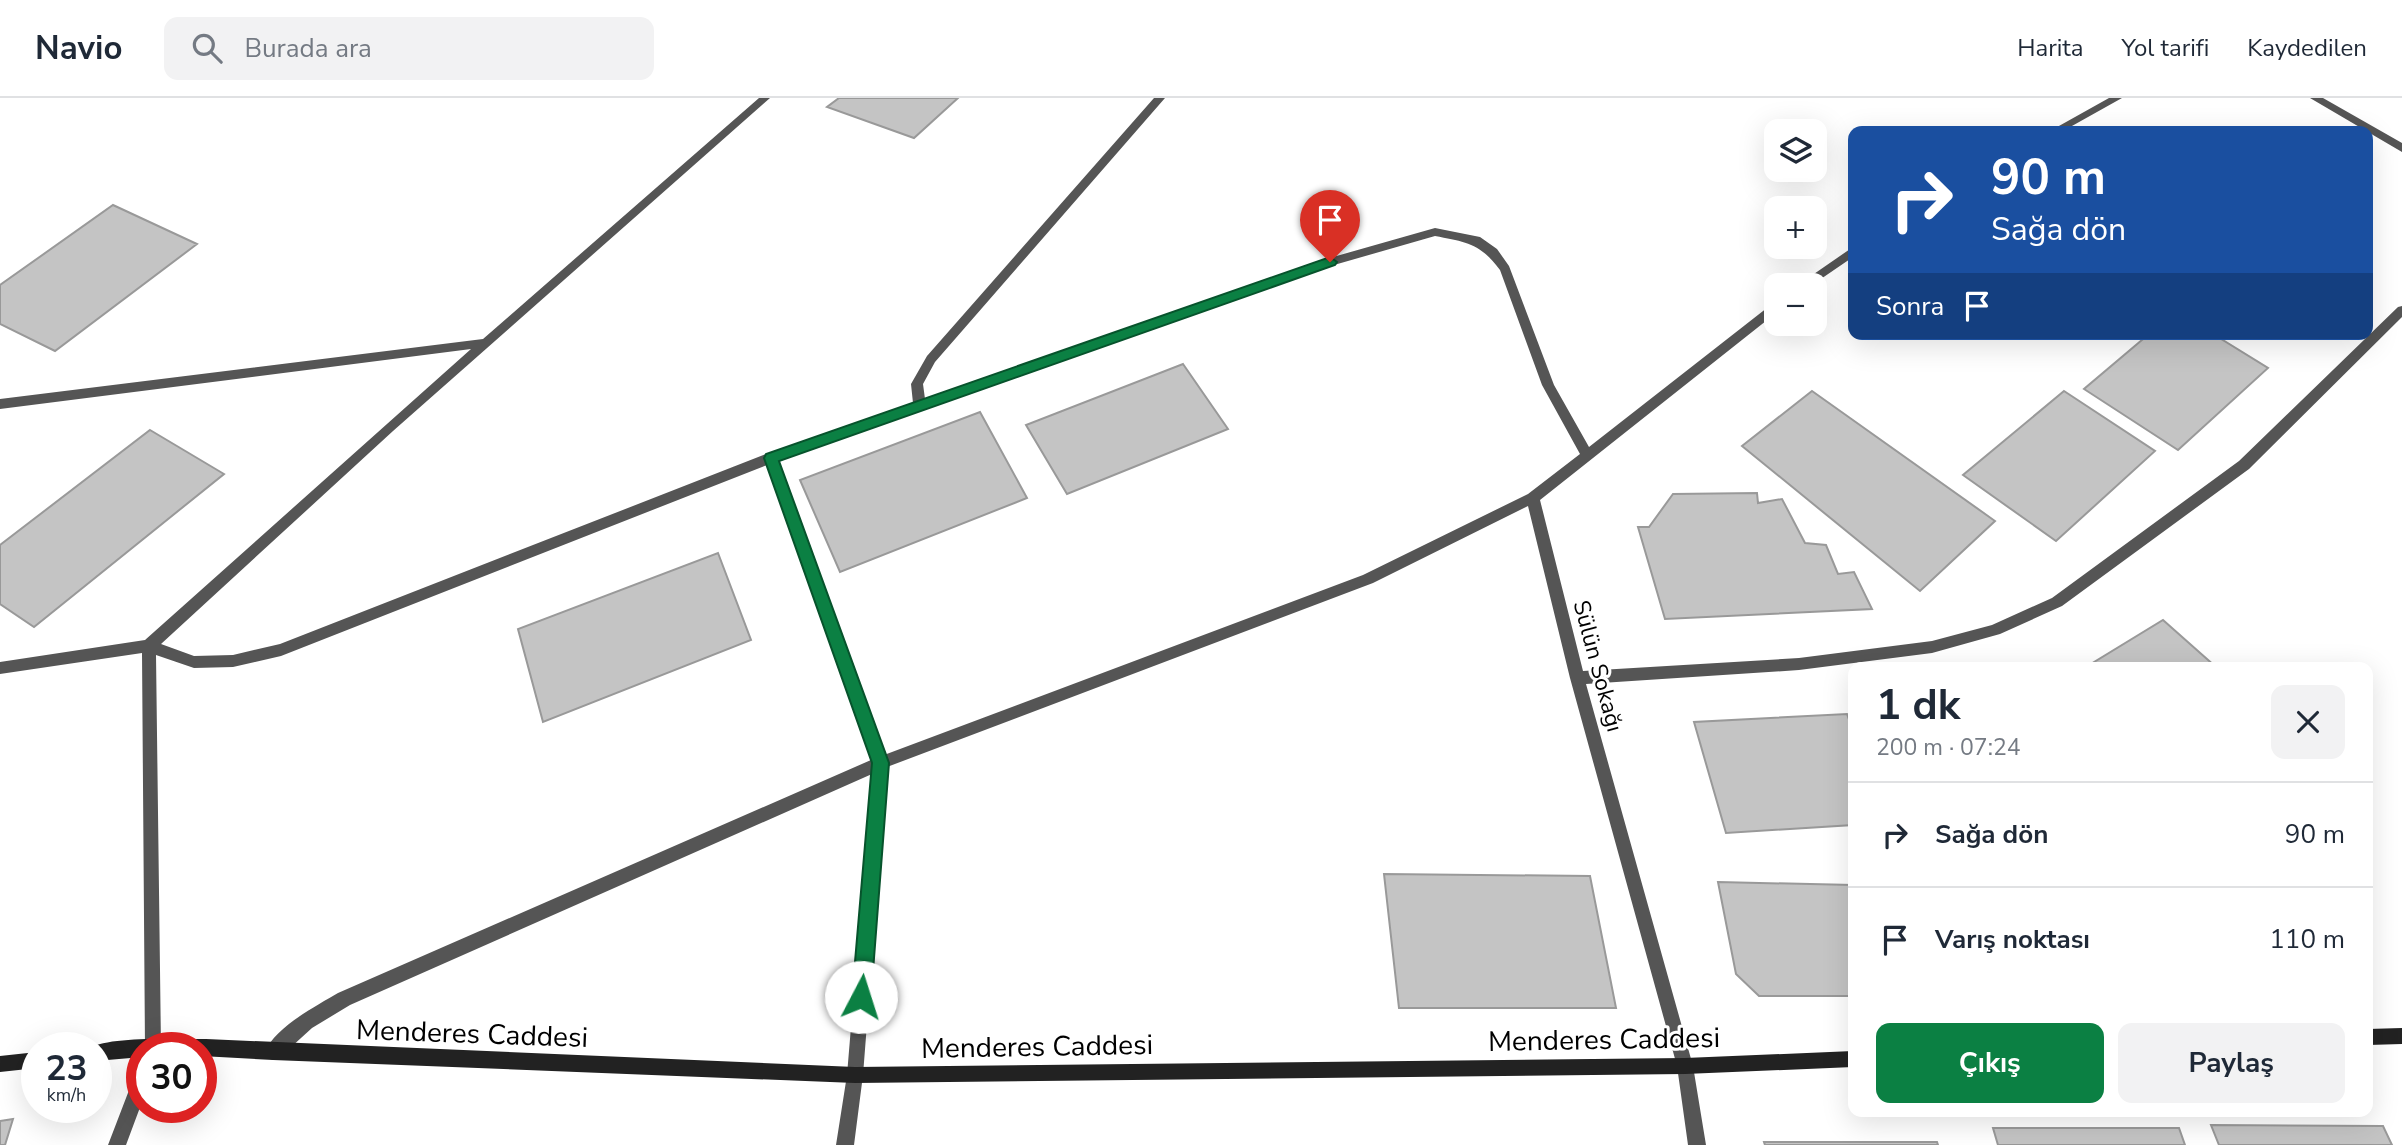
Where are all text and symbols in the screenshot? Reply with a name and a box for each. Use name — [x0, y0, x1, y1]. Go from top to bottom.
search box — [164, 17, 654, 80]
text: Navio — [35, 26, 122, 71]
icon: search — [188, 29, 226, 67]
text: Burada ara — [244, 31, 372, 66]
text: Harita — [2017, 32, 2083, 64]
text: Yol tarifi — [2121, 32, 2209, 64]
text: Kaydedilen — [2247, 32, 2367, 64]
map controls — [1764, 119, 1827, 336]
button: layers — [1764, 119, 1827, 182]
text: 90 m — [1991, 144, 2106, 211]
icon: right — [1876, 154, 1967, 245]
pin — [1300, 190, 1360, 262]
button: + — [1764, 196, 1827, 259]
icon: arrive — [1311, 201, 1349, 239]
text: Sağa dön — [1991, 208, 2126, 251]
button: − — [1764, 273, 1827, 336]
icon: arrive — [1958, 287, 1996, 325]
text: Sonra — [1876, 289, 1944, 324]
street label: Sülün Sokağı — [1566, 597, 1630, 735]
text: 1 dk — [1876, 677, 1960, 734]
button: close — [2271, 685, 2345, 759]
text: 200 m · 07:24 — [1876, 732, 2021, 763]
icon: right — [1876, 816, 1914, 854]
text: Sağa dön — [1935, 817, 2048, 852]
text: 90 m — [2285, 817, 2345, 852]
icon: arrive — [1876, 921, 1914, 959]
text: Varış noktası — [1935, 922, 2090, 957]
text: 110 m — [2269, 922, 2345, 957]
position arrow — [824, 960, 898, 1034]
street label: Menderes Caddesi — [355, 1011, 589, 1057]
street label: Menderes Caddesi — [1488, 1019, 1720, 1061]
button: Çıkış — [1876, 1023, 2104, 1103]
button: Paylaş — [2118, 1023, 2345, 1103]
street label: Menderes Caddesi — [921, 1026, 1153, 1068]
speed limit sign: 30 — [126, 1032, 217, 1123]
text: 23 — [45, 1045, 88, 1092]
text: km/h — [47, 1083, 86, 1107]

